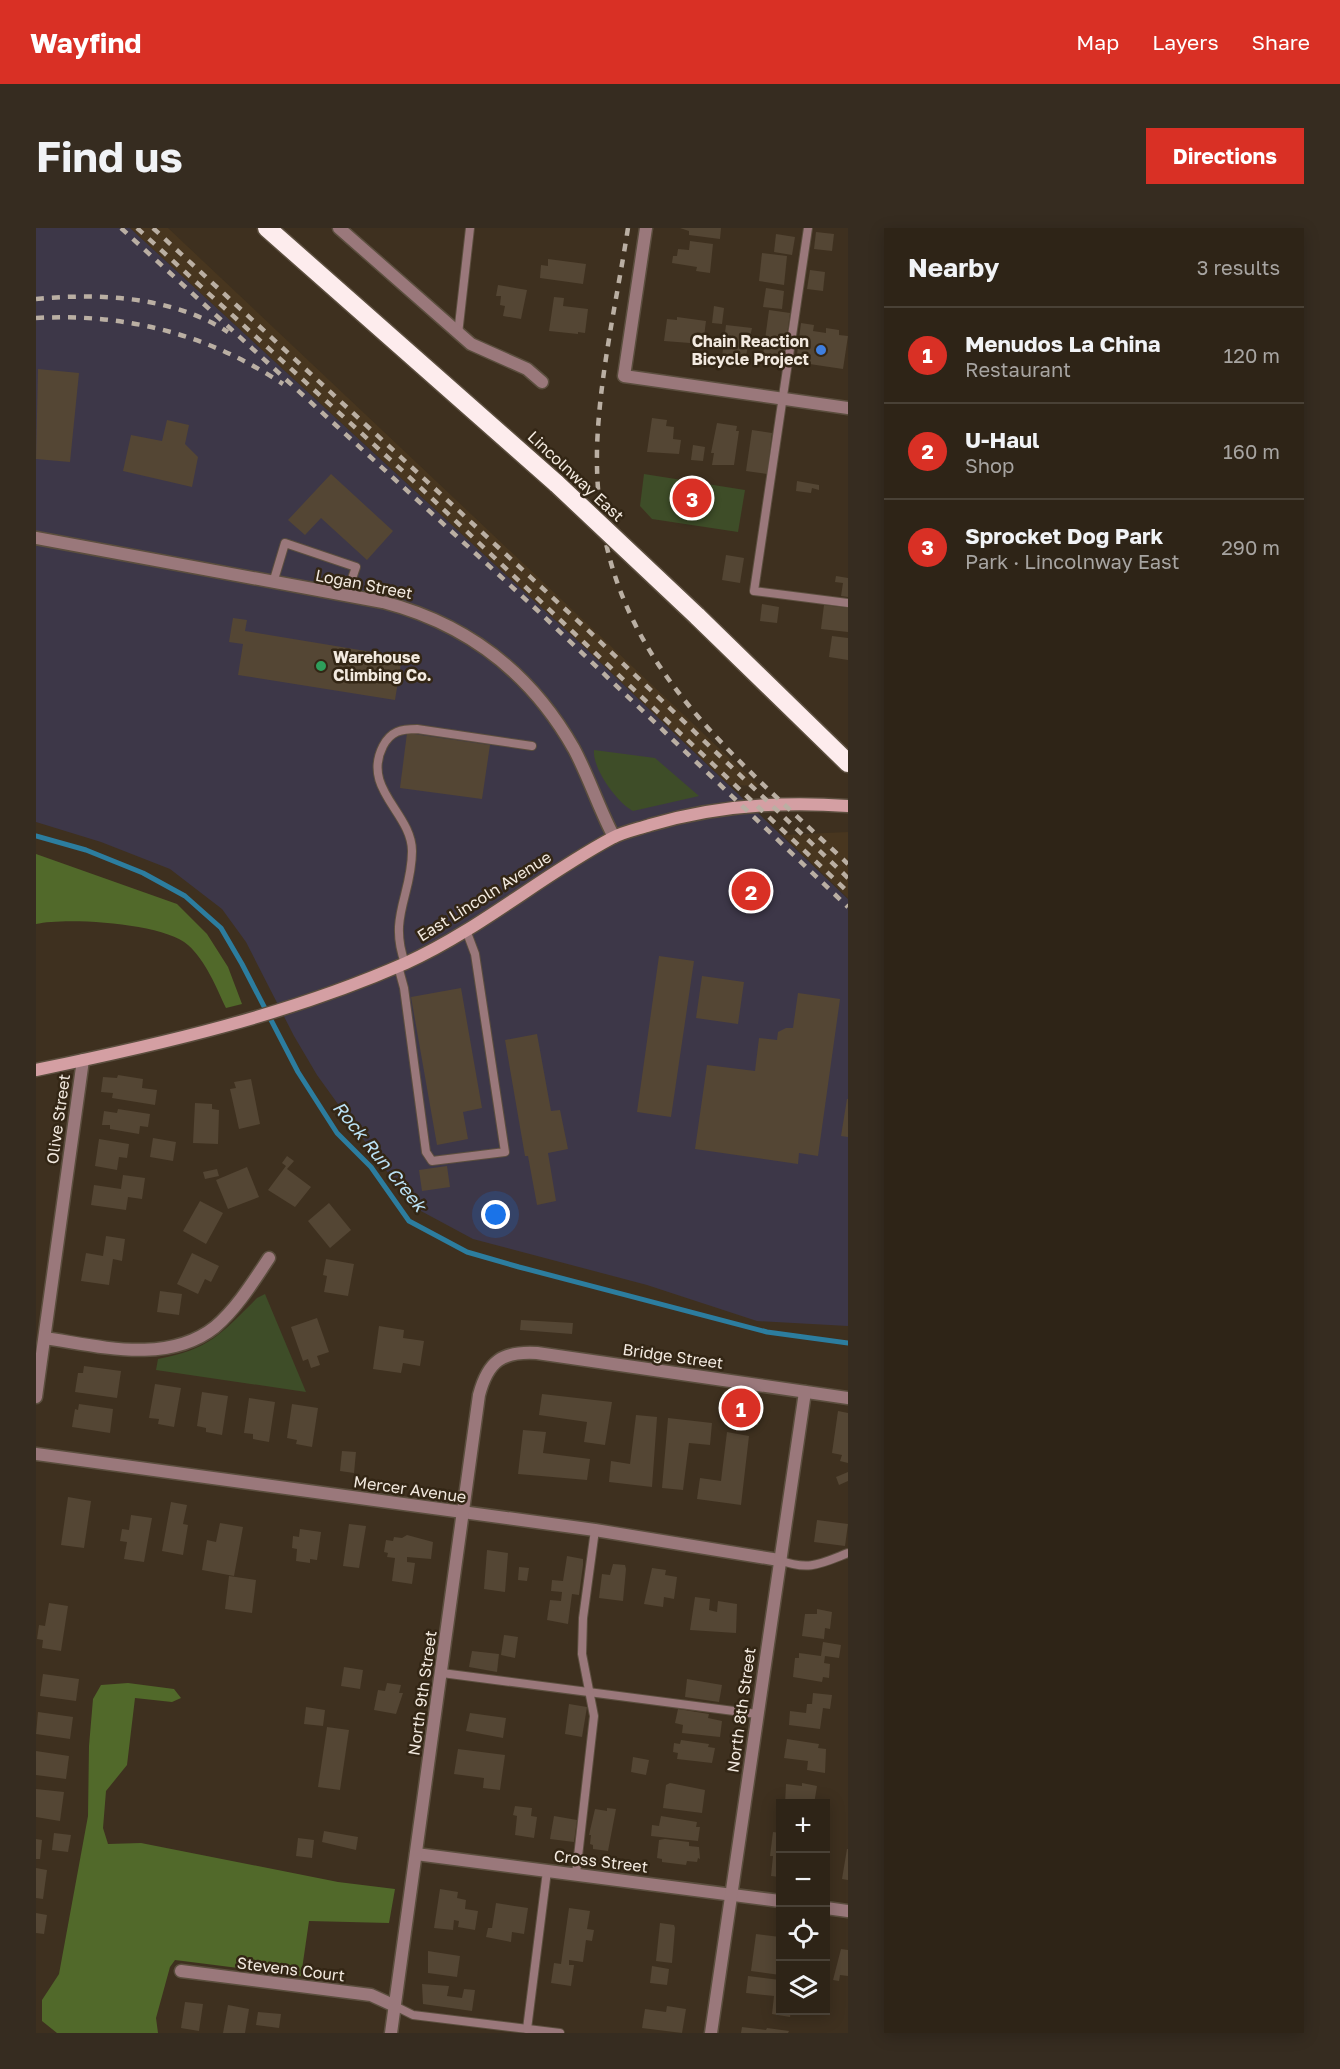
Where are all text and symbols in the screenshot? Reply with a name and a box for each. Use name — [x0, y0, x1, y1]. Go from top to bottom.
text: Wayfind — [30, 26, 142, 59]
text: Map — [1076, 29, 1119, 55]
text: Layers — [1152, 29, 1219, 55]
text: Share — [1252, 29, 1310, 55]
button: Directions — [1146, 128, 1304, 184]
text: Find us — [36, 131, 183, 181]
text: Nearby — [908, 252, 999, 283]
text: 3 results — [1197, 255, 1280, 279]
text: Menudos La China — [965, 330, 1161, 357]
place label: Chain Reaction Bicycle Project — [691, 331, 809, 369]
marker: Chain Reaction Bicycle Project — [814, 343, 828, 357]
text: 1 — [922, 343, 933, 367]
text: 120 m — [1224, 343, 1280, 367]
text: Restaurant — [965, 357, 1071, 381]
street label: Lincolnway East — [524, 426, 628, 526]
text: U-Haul — [965, 426, 1039, 453]
text: 2 — [921, 439, 934, 463]
text: 160 m — [1223, 439, 1280, 463]
text: Shop — [965, 453, 1014, 477]
pin: 3 — [672, 476, 712, 520]
text: Sprocket Dog Park — [965, 522, 1163, 549]
text: 3 — [921, 535, 934, 559]
text: 290 m — [1221, 535, 1280, 559]
text: Park · Lincolnway East — [965, 549, 1180, 573]
street label: Logan Street — [314, 565, 414, 603]
place label: Warehouse Climbing Co. — [333, 647, 432, 685]
marker: Warehouse Climbing Co. — [314, 659, 328, 673]
street label: East Lincoln Avenue — [413, 847, 555, 945]
pin: 2 — [732, 868, 770, 914]
street label: Olive Street — [42, 1073, 74, 1165]
water label: Rock Run Creek — [329, 1096, 432, 1217]
your location — [481, 1200, 510, 1229]
street label: Bridge Street — [621, 1339, 725, 1373]
pin: 1 — [722, 1386, 760, 1430]
street label: Mercer Avenue — [352, 1471, 468, 1507]
street label: North 9th Street — [403, 1629, 441, 1757]
street label: North 8th Street — [722, 1646, 760, 1774]
map controls — [776, 1799, 830, 2015]
button: + — [776, 1799, 830, 1853]
street label: Cross Street — [553, 1845, 649, 1877]
button: − — [776, 1853, 830, 1907]
button: locate — [776, 1907, 830, 1961]
street label: Stevens Court — [236, 1952, 346, 1986]
button: layers — [776, 1961, 830, 2015]

